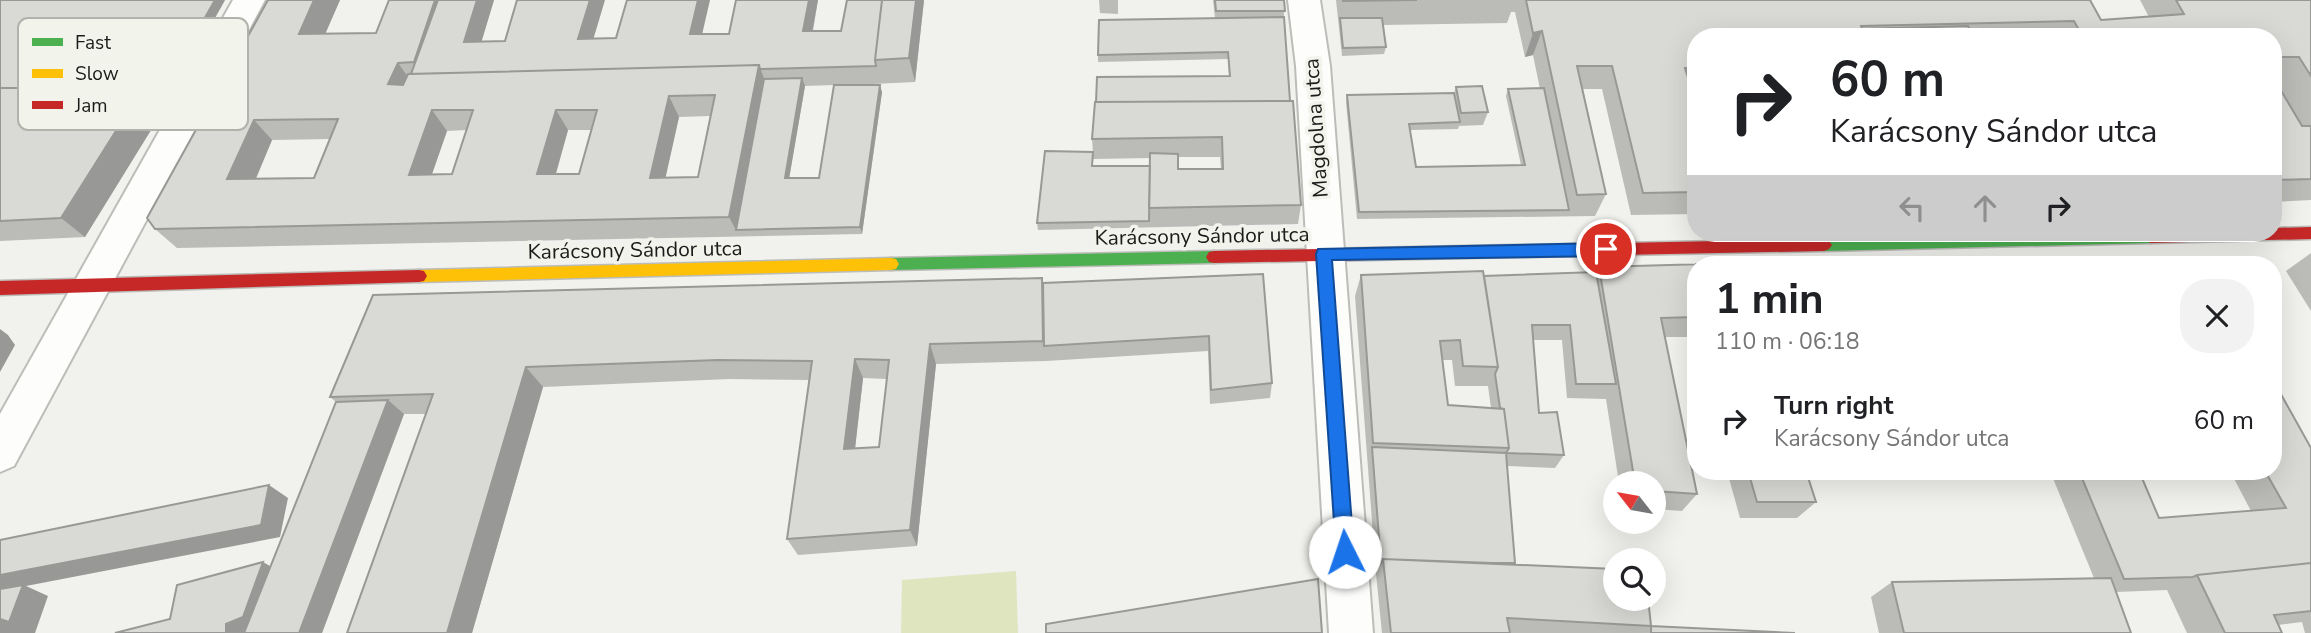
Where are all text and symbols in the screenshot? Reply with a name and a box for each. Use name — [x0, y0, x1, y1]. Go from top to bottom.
legend — [18, 18, 248, 130]
text: Fast — [75, 30, 111, 56]
text: 60 m — [1830, 46, 1945, 113]
icon: right — [1715, 56, 1806, 147]
street label: Magdolna utca — [1297, 57, 1335, 199]
text: Slow — [75, 61, 119, 87]
text: Jam — [74, 93, 108, 119]
text: Karácsony Sándor utca — [1830, 110, 2158, 153]
icon: left — [1893, 189, 1931, 227]
icon: ahead — [1966, 189, 2004, 227]
icon: right — [2039, 189, 2077, 227]
pin — [1576, 219, 1636, 279]
street label: Karácsony Sándor utca — [1094, 220, 1310, 252]
icon: arrive — [1587, 230, 1625, 268]
street label: Karácsony Sándor utca — [527, 234, 743, 266]
text: 1 min — [1715, 271, 1824, 328]
button: close — [2180, 279, 2254, 353]
text: 110 m · 06:18 — [1715, 326, 1860, 357]
text: Turn right — [1774, 388, 1893, 423]
icon: right — [1715, 402, 1753, 440]
text: 60 m — [2194, 403, 2254, 438]
text: Karácsony Sándor utca — [1774, 423, 2009, 454]
north arrow — [1603, 471, 1666, 534]
map controls — [1603, 471, 1666, 611]
position arrow — [1308, 515, 1382, 589]
button: search — [1603, 548, 1666, 611]

